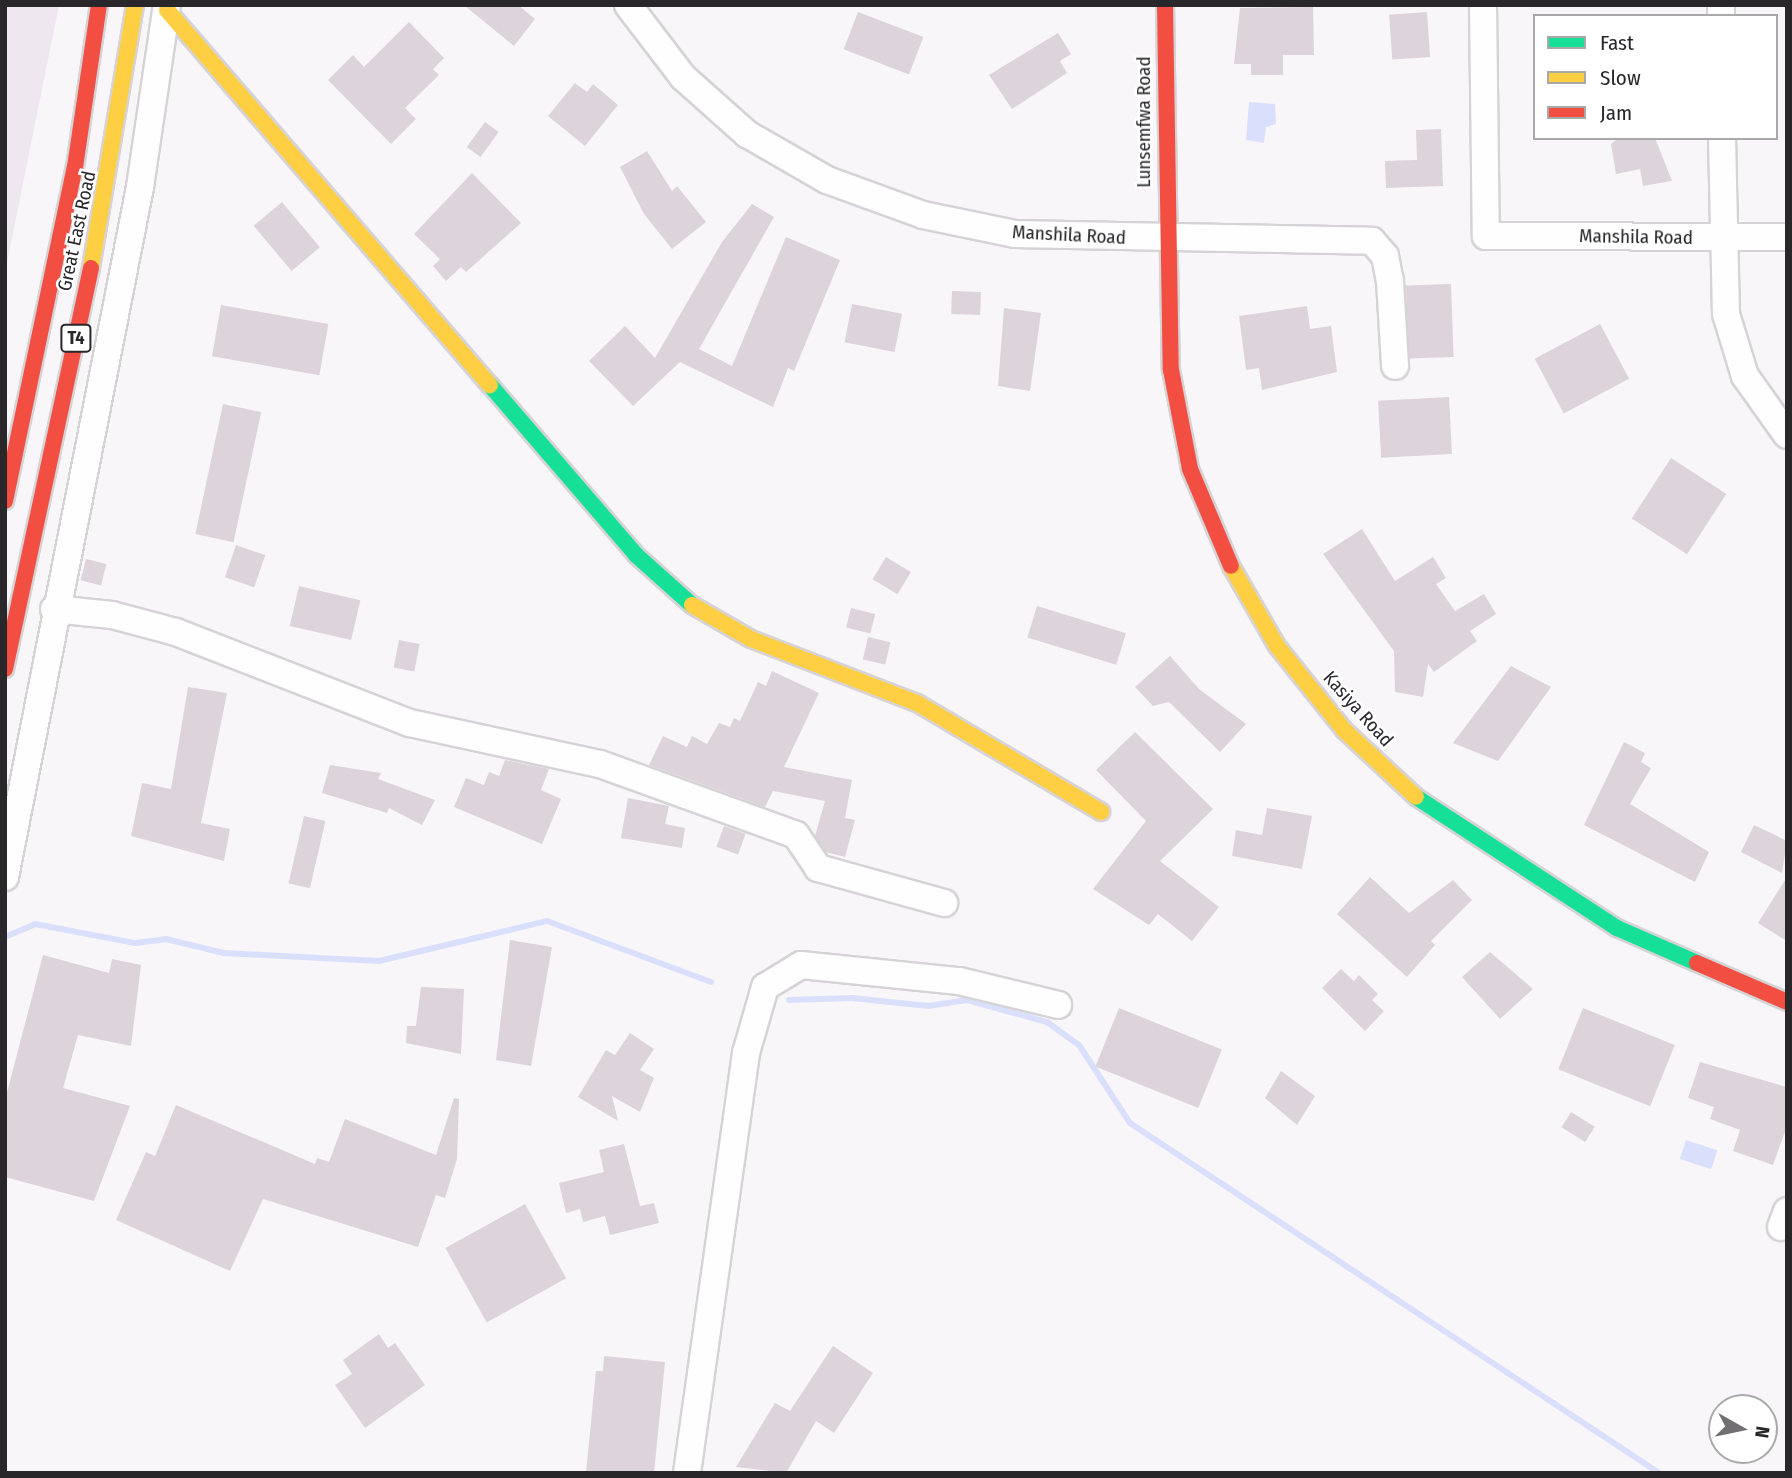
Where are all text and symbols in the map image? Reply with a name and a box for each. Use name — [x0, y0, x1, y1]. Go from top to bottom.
legend — [1533, 14, 1778, 140]
text: Fast — [1600, 30, 1634, 56]
street label: Lunsemfwa Road — [1133, 56, 1155, 188]
text: Slow — [1600, 65, 1641, 91]
text: Jam — [1600, 100, 1632, 126]
street label: Great East Road — [53, 169, 101, 293]
street label: Manshila Road — [1012, 221, 1126, 249]
street label: Manshila Road — [1579, 225, 1693, 249]
road number: T4 — [60, 324, 92, 352]
street label: Kasiya Road — [1318, 667, 1398, 751]
north arrow — [1708, 1394, 1778, 1464]
text: N — [1750, 1425, 1775, 1439]

